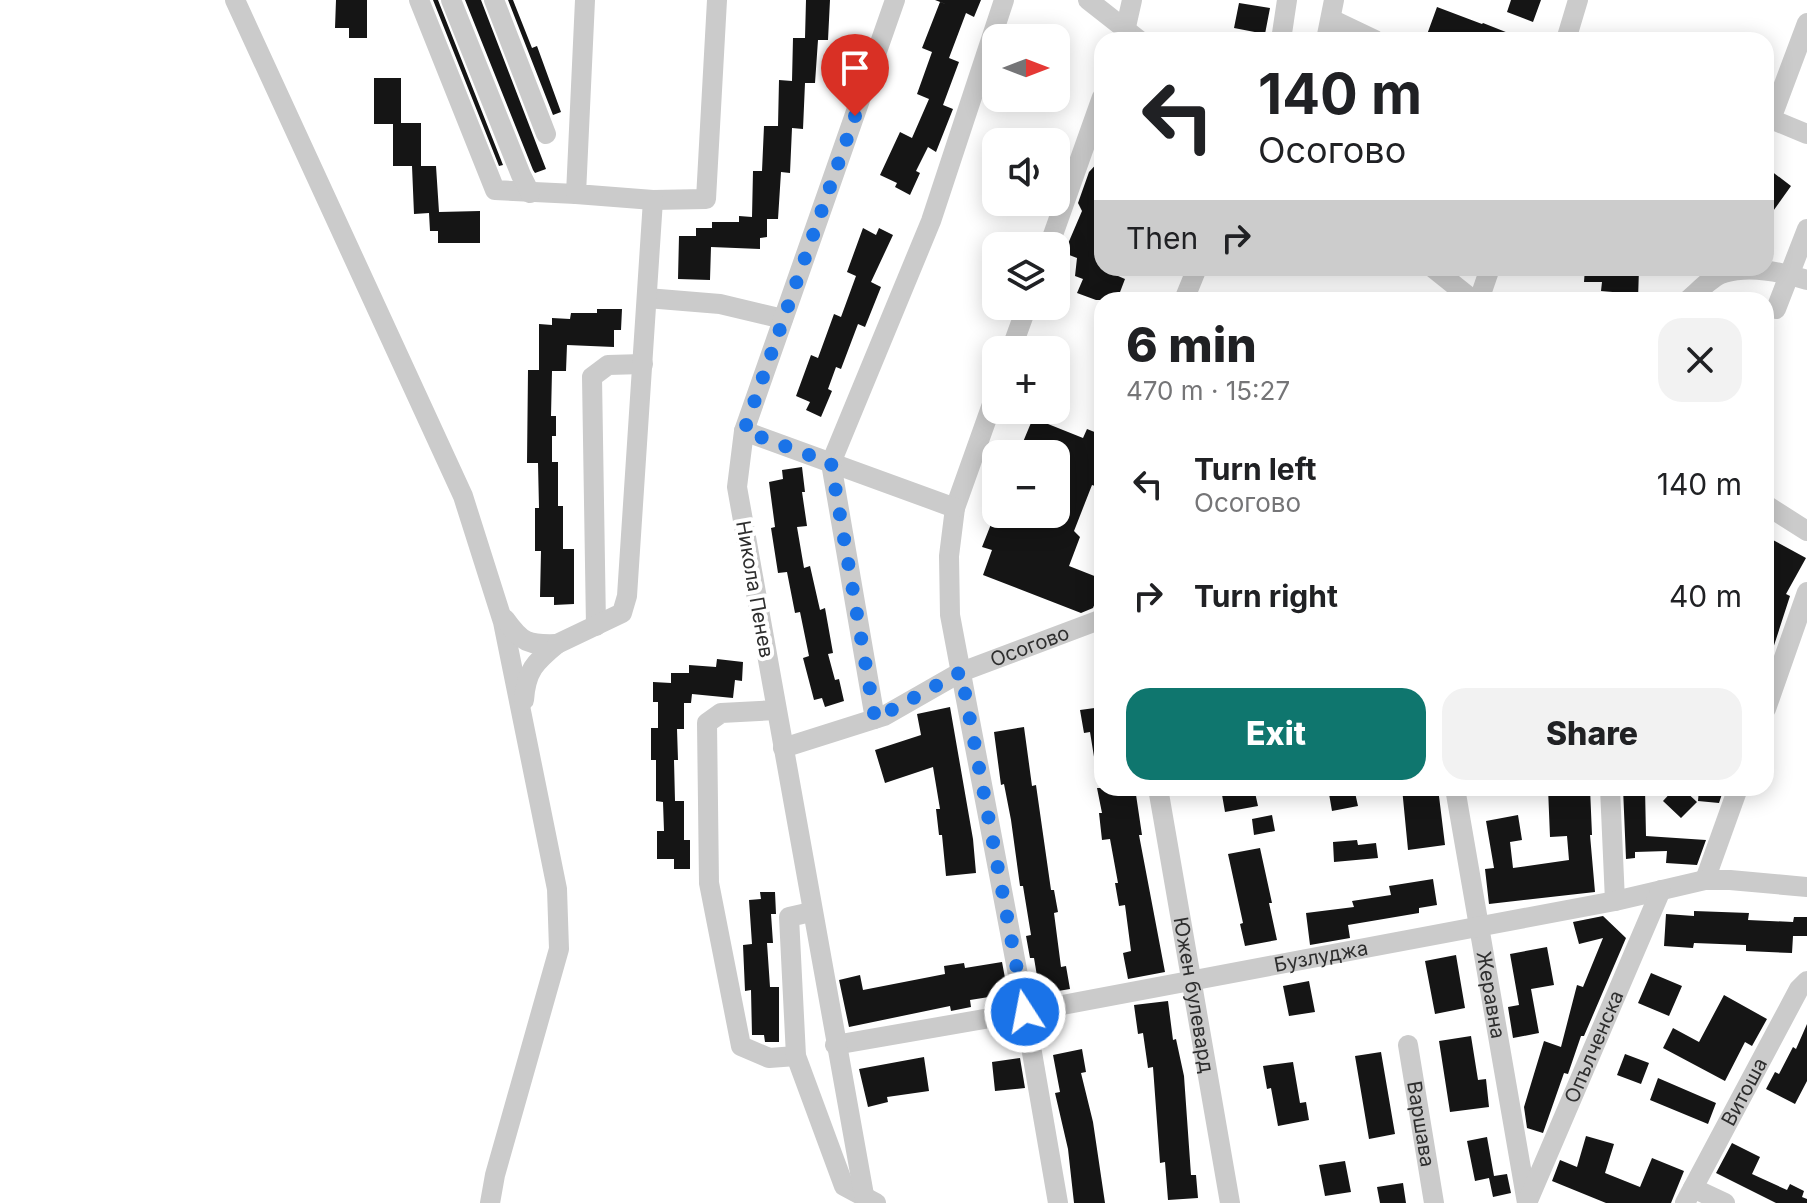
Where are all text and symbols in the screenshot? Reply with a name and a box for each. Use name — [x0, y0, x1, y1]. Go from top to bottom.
north arrow — [982, 24, 1070, 112]
map controls — [982, 24, 1070, 528]
pin — [821, 34, 889, 116]
icon: arrive — [833, 46, 877, 90]
text: 140 m — [1258, 60, 1422, 128]
icon: left — [1126, 64, 1230, 168]
button: sound — [982, 128, 1070, 216]
text: Осогово — [1258, 128, 1406, 172]
icon: right — [1214, 216, 1258, 260]
text: Then — [1126, 220, 1198, 256]
button: layers — [982, 232, 1070, 320]
text: 6 min — [1126, 315, 1257, 374]
button: close — [1658, 318, 1742, 402]
button: + — [982, 336, 1070, 424]
text: 470 m · 15:27 — [1126, 375, 1290, 406]
button: − — [982, 440, 1070, 528]
text: Turn left — [1194, 451, 1316, 487]
icon: left — [1126, 462, 1170, 506]
text: 140 m — [1657, 466, 1742, 502]
text: Осогово — [1194, 487, 1301, 518]
street label: Никола Пенев — [731, 519, 779, 659]
icon: right — [1126, 574, 1170, 618]
text: Turn right — [1194, 578, 1338, 614]
text: 40 m — [1669, 578, 1742, 614]
street label: Осогово — [987, 620, 1072, 672]
button: Exit — [1126, 688, 1426, 780]
button: Share — [1442, 688, 1742, 780]
street label: Южен булевард — [1169, 915, 1219, 1075]
street label: Бузлуджа — [1272, 936, 1370, 977]
street label: Жеравна — [1472, 949, 1510, 1040]
position arrow — [983, 970, 1067, 1054]
street label: Опълченска — [1559, 987, 1629, 1107]
street label: Витоша — [1716, 1054, 1772, 1130]
street label: Варшава — [1402, 1079, 1440, 1169]

